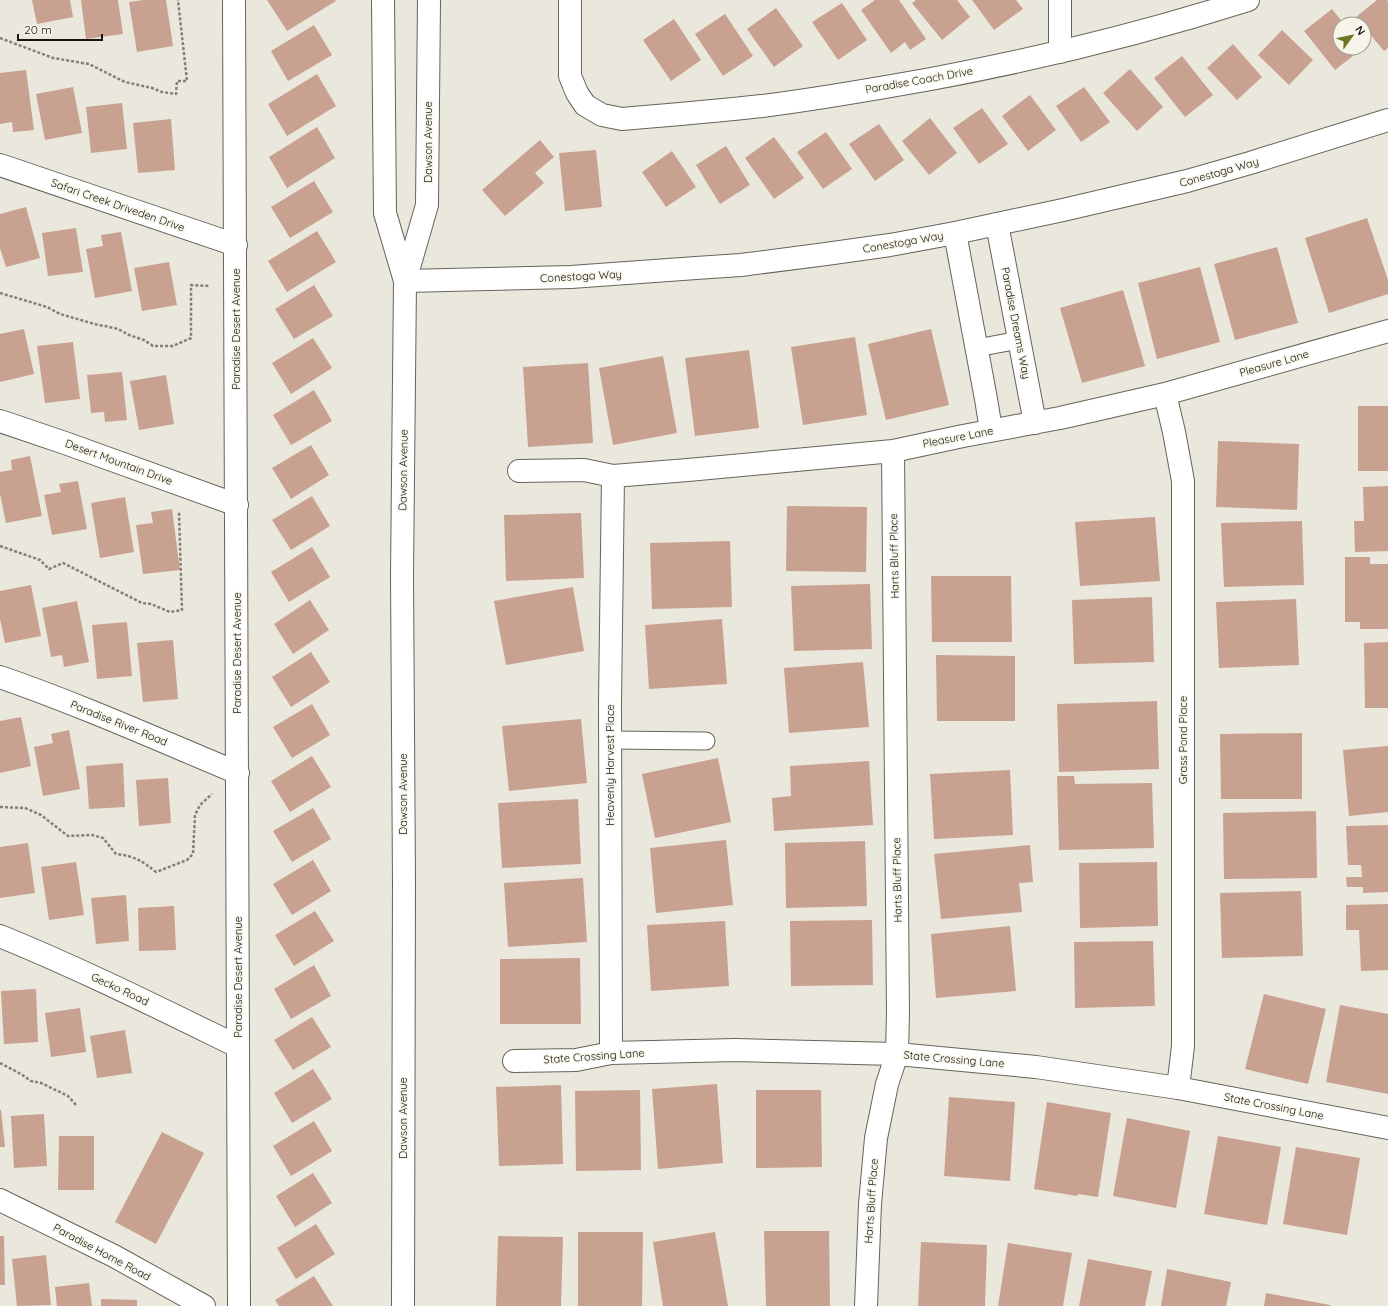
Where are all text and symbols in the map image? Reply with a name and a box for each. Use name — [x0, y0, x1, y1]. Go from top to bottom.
scale bar — [18, 16, 102, 42]
north arrow — [1332, 16, 1372, 56]
text: 20 m — [24, 22, 52, 37]
text: N — [1352, 23, 1368, 38]
street label: Paradise Coach Drive — [864, 64, 974, 96]
street label: Dawson Avenue — [421, 101, 435, 183]
street label: Conestoga Way — [1178, 154, 1260, 190]
street label: Safari Creek Driveden Drive — [49, 175, 187, 235]
street label: Conestoga Way — [862, 228, 944, 256]
street label: Paradise Dreams Way — [998, 266, 1034, 380]
street label: Conestoga Way — [540, 267, 622, 285]
street label: Paradise Desert Avenue — [229, 268, 243, 390]
street label: Pleasure Lane — [1238, 346, 1310, 380]
street label: Pleasure Lane — [922, 423, 994, 451]
street label: Dawson Avenue — [395, 429, 411, 511]
street label: Desert Mountain Drive — [63, 436, 175, 488]
street label: Harts Bluff Place — [886, 513, 902, 599]
street label: Paradise Desert Avenue — [230, 592, 244, 714]
street label: Grass Pond Place — [1176, 696, 1190, 784]
street label: Paradise River Road — [68, 697, 170, 749]
street label: Heavenly Harvest Place — [603, 704, 617, 826]
street label: Dawson Avenue — [396, 753, 410, 835]
street label: Harts Bluff Place — [889, 837, 905, 923]
street label: Paradise Desert Avenue — [231, 916, 245, 1038]
street label: Gecko Road — [89, 970, 151, 1008]
street label: State Crossing Lane — [543, 1045, 645, 1067]
street label: State Crossing Lane — [903, 1048, 1005, 1070]
street label: Dawson Avenue — [396, 1077, 410, 1159]
street label: State Crossing Lane — [1223, 1089, 1325, 1123]
street label: Harts Bluff Place — [861, 1158, 881, 1244]
street label: Paradise Home Road — [51, 1220, 153, 1284]

